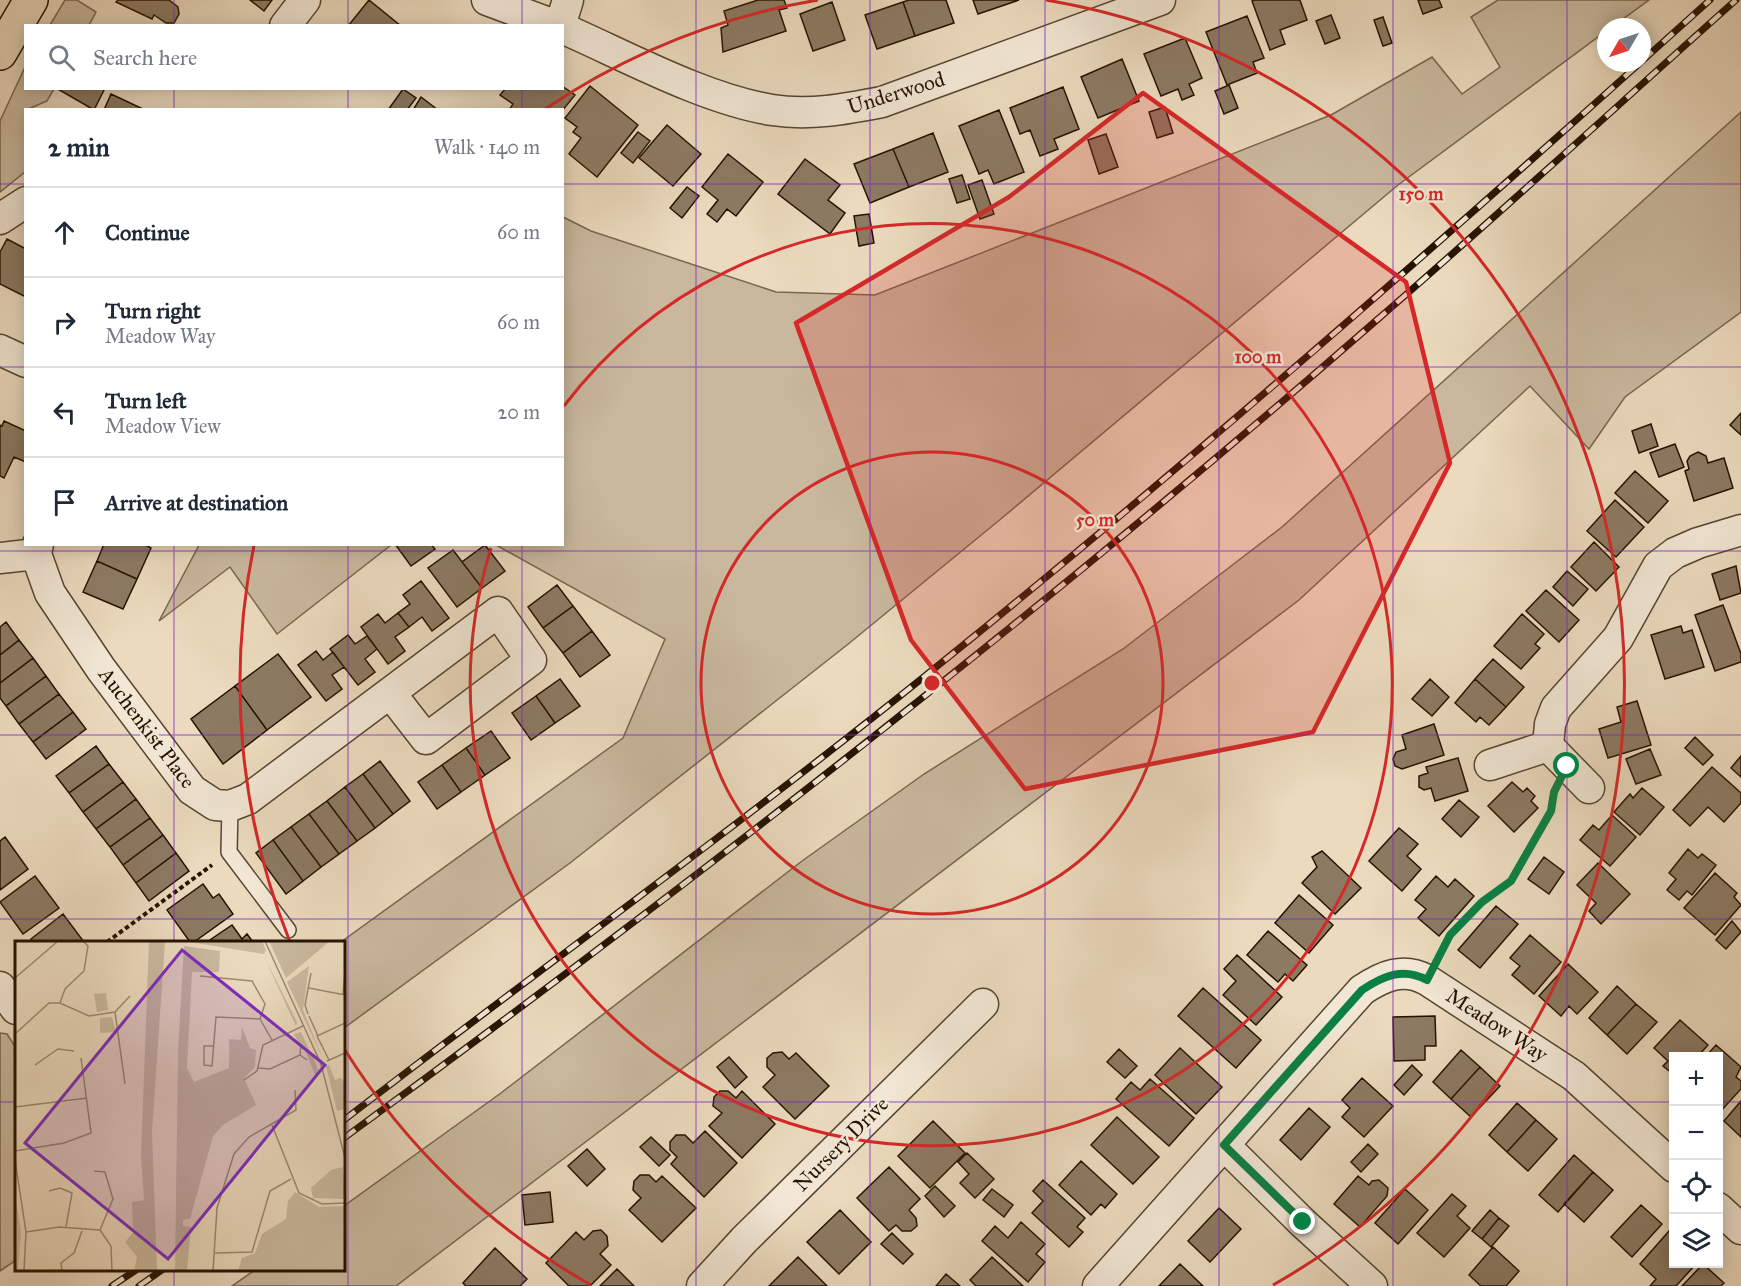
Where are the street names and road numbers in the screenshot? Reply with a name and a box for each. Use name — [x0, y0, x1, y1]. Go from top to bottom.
street label: Underwood — [844, 66, 948, 120]
street label: Auchenkist Place — [92, 661, 201, 794]
street label: Meadow Way — [1441, 983, 1554, 1068]
street label: Nursery Drive — [788, 1091, 894, 1197]

